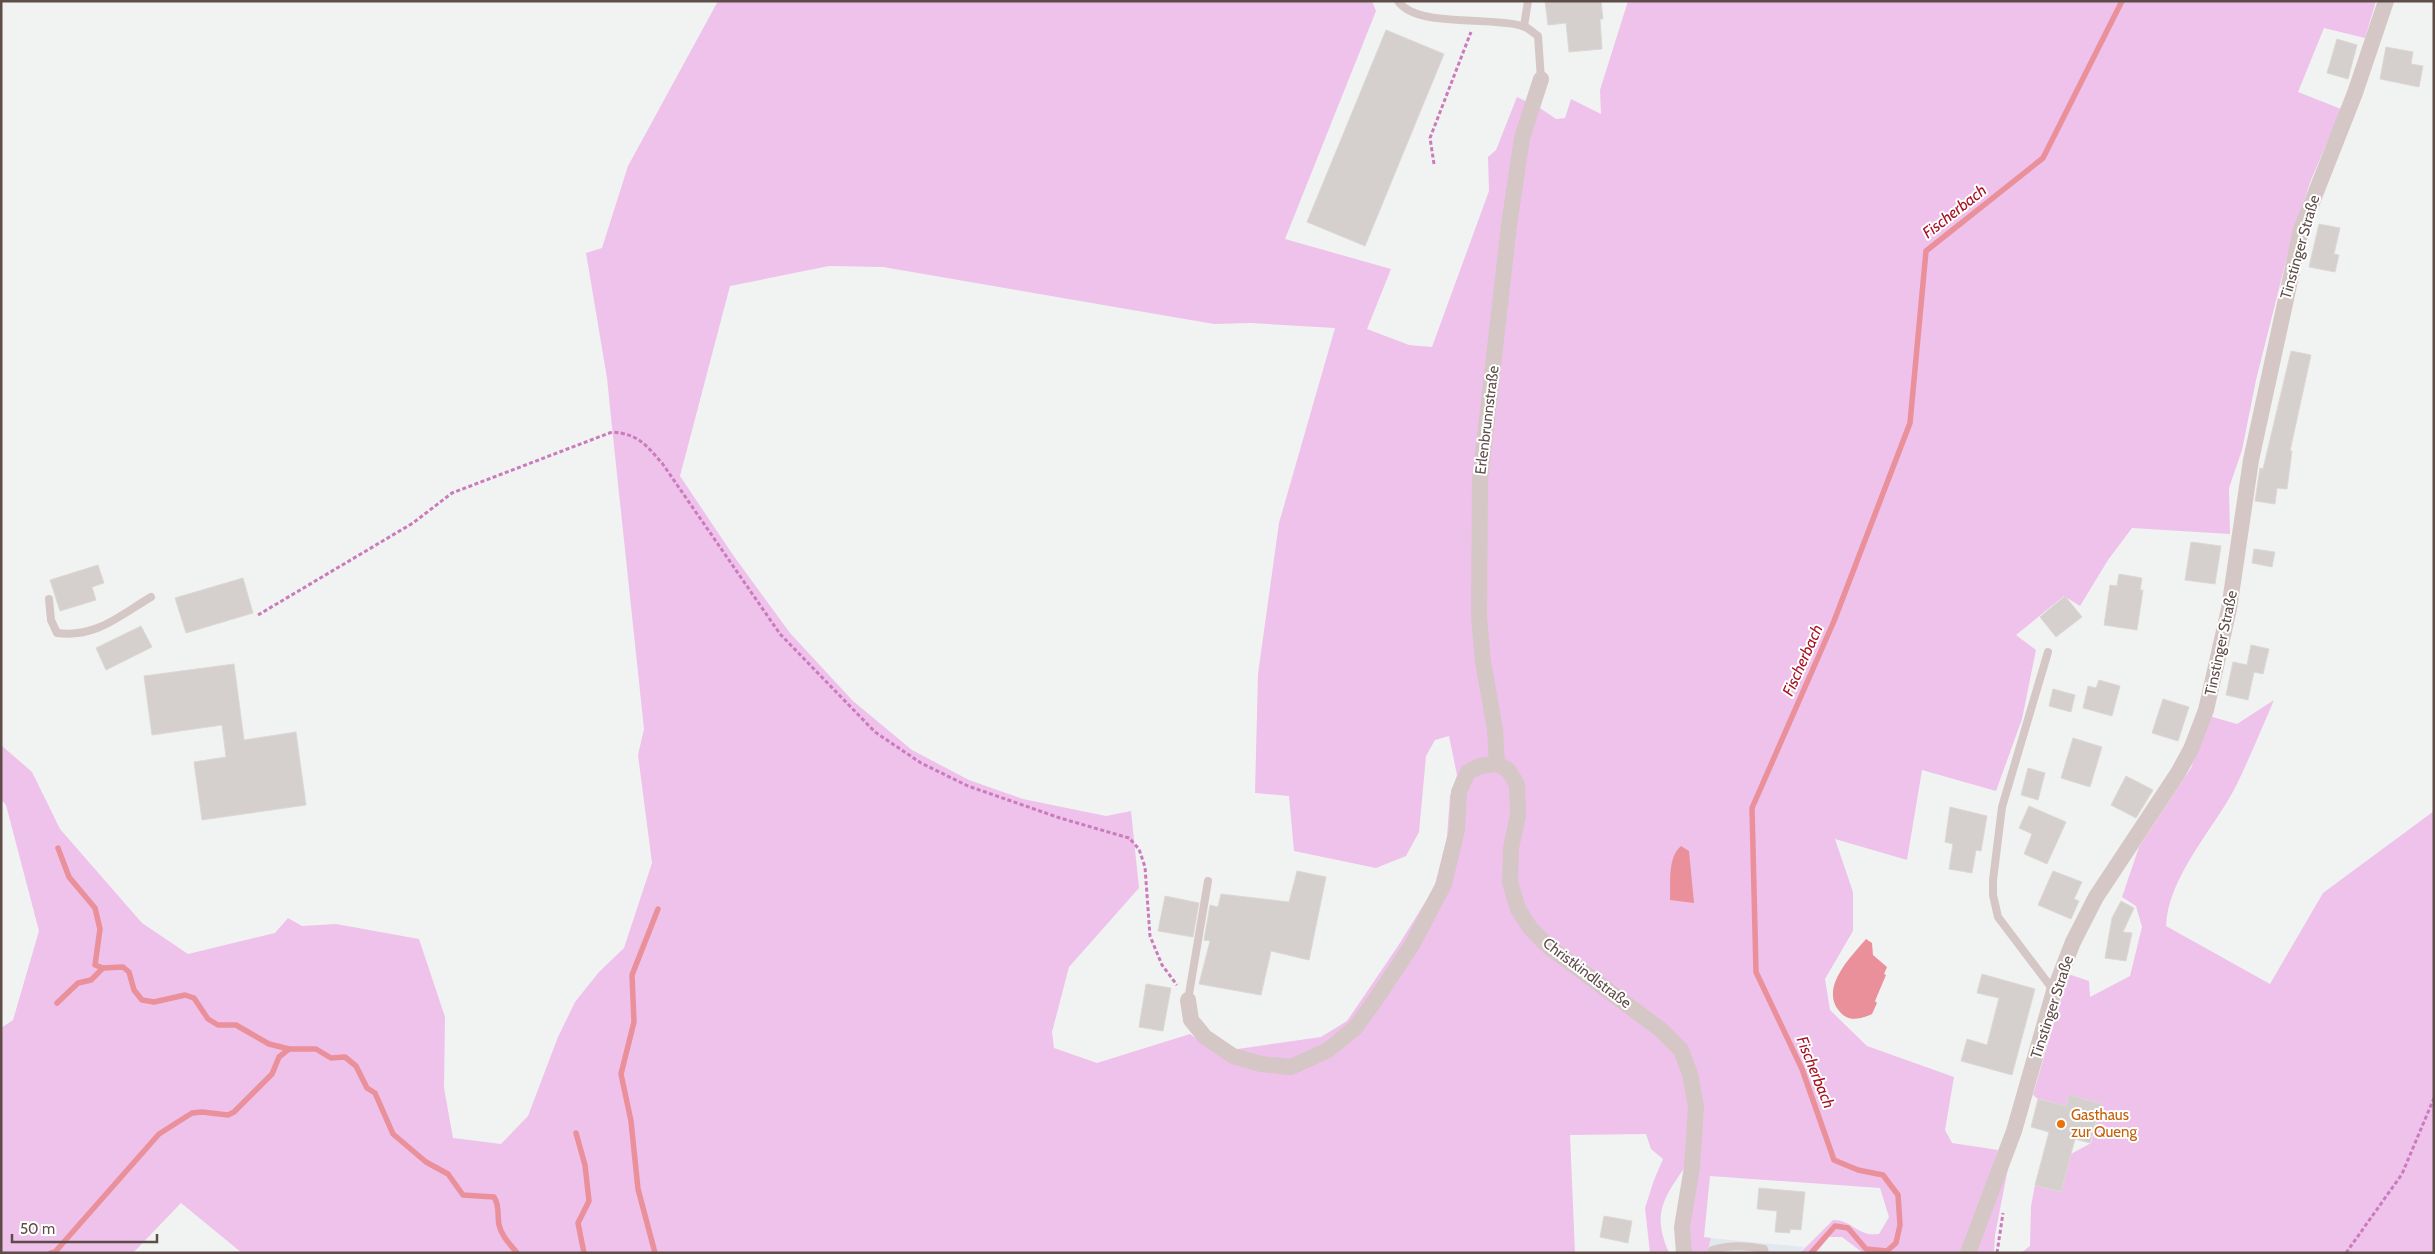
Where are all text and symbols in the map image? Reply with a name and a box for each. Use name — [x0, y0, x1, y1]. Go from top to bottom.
water label: Fischerbach — [1919, 181, 1990, 242]
street label: Tinstinger Straße — [2277, 193, 2324, 301]
street label: Erlenbrunnstraße — [1471, 364, 1503, 475]
street label: Tinstinger Straße — [2201, 588, 2241, 697]
water label: Fischerbach — [1778, 622, 1827, 699]
street label: Christkindlstraße — [1539, 934, 1635, 1012]
street label: Tinstinger Straße — [2027, 953, 2077, 1061]
water label: Fischerbach — [1792, 1033, 1839, 1111]
place label: Gasthaus zur Queng — [2071, 1106, 2137, 1141]
marker: Gasthaus zur Queng — [2055, 1118, 2067, 1130]
scale bar — [12, 1212, 158, 1244]
text: 50 m — [20, 1220, 55, 1238]

